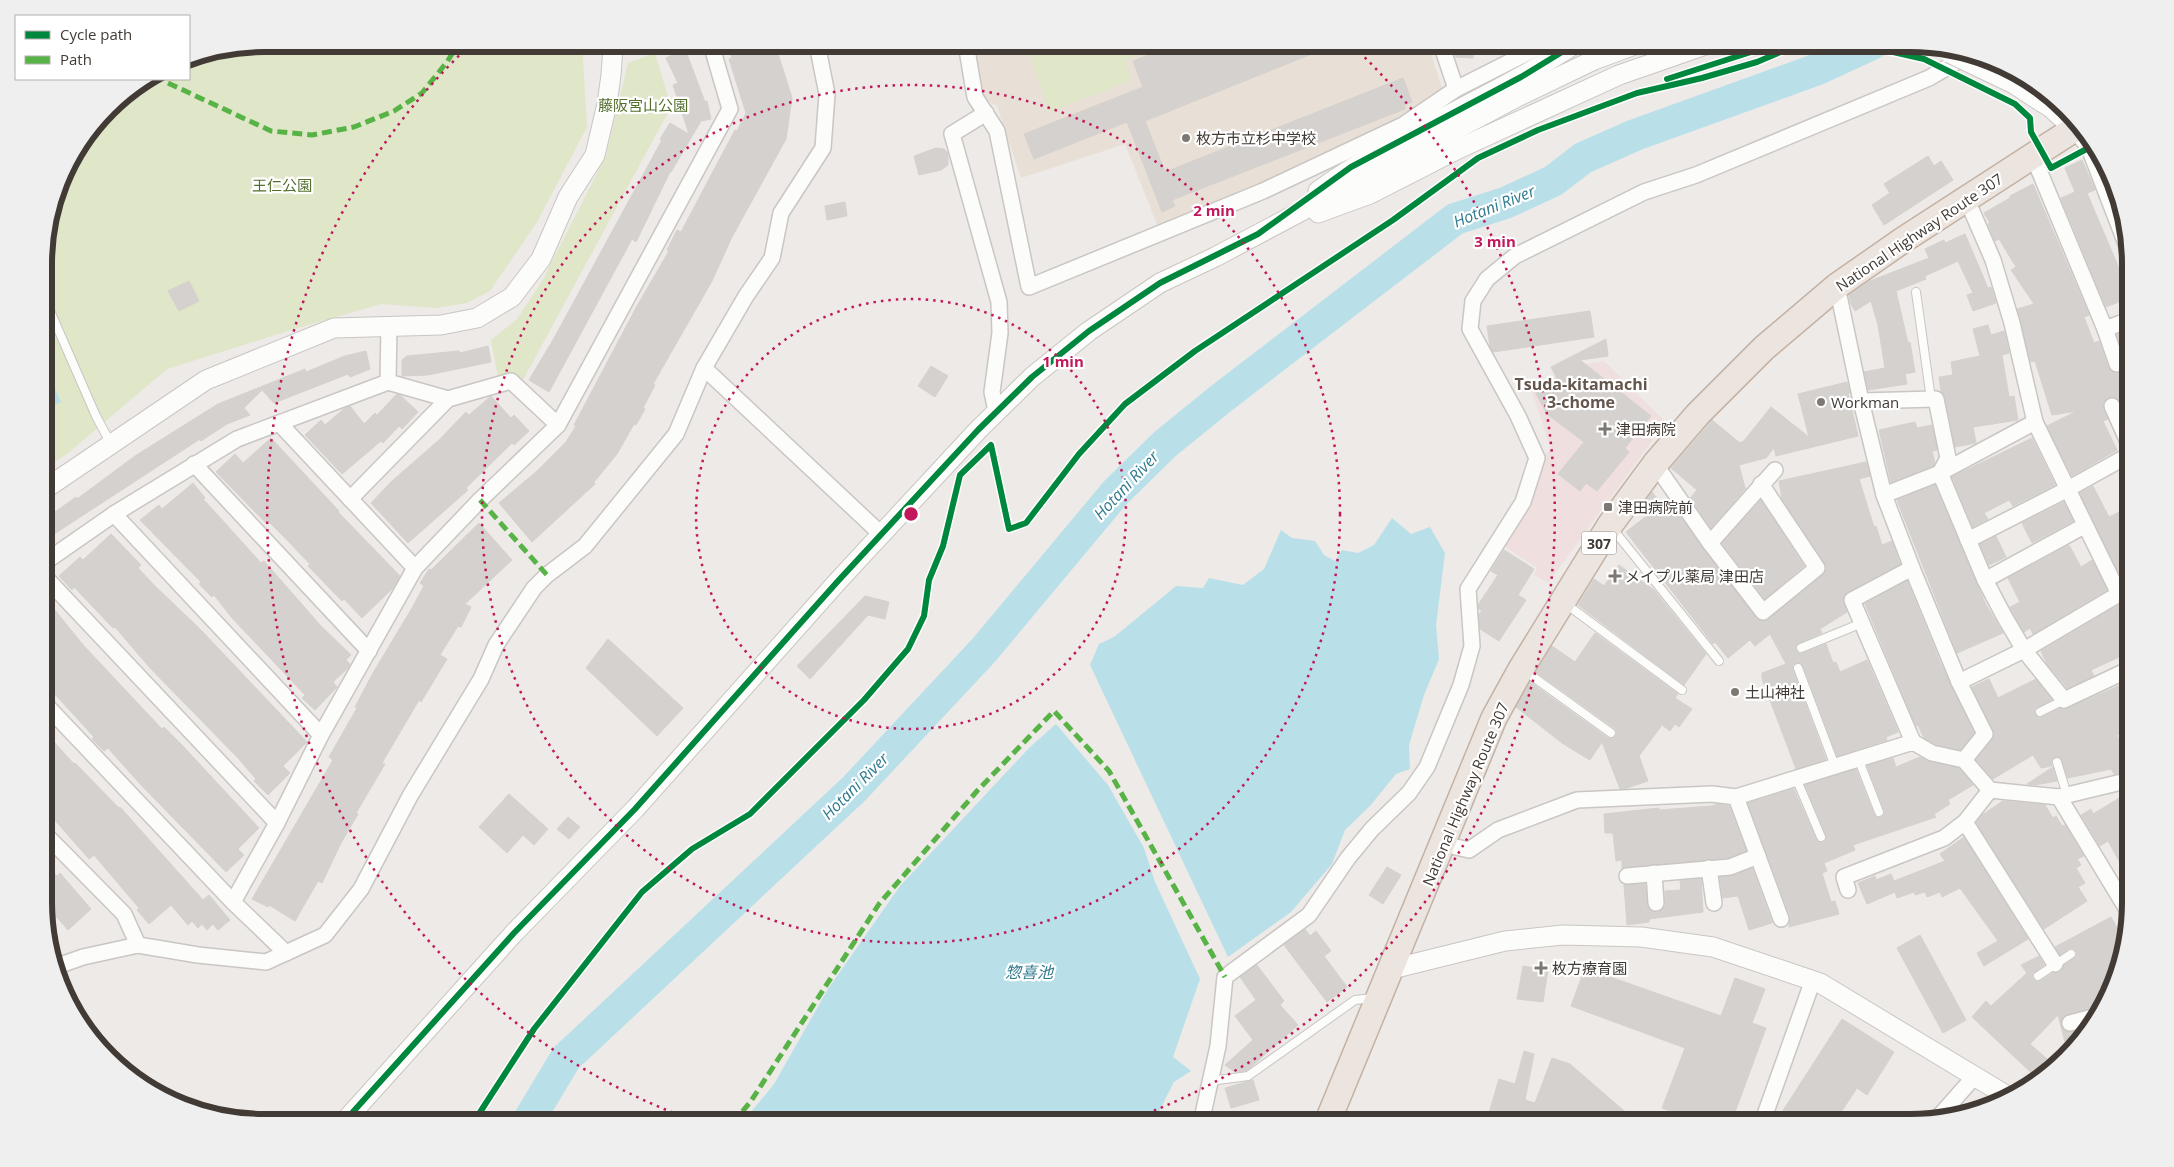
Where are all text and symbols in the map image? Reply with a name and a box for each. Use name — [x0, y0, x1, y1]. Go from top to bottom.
legend — [15, 15, 190, 80]
text: Cycle path — [60, 24, 132, 44]
text: Path — [60, 49, 92, 69]
park label: 藤阪宮山公園 — [598, 95, 688, 115]
place label: 枚方市立杉中学校 — [1196, 128, 1316, 148]
marker: 枚方市立杉中学校 — [1180, 132, 1192, 144]
street label: National Highway Route 307 — [1832, 169, 2006, 295]
park label: 王仁公園 — [252, 175, 312, 195]
water label: Hotani River — [1450, 179, 1539, 232]
text: 2 min — [1193, 200, 1235, 220]
text: 3 min — [1474, 231, 1516, 251]
text: 1 min — [1042, 351, 1084, 371]
district label: Tsuda-kitamachi 3-chome — [1514, 373, 1648, 413]
place label: Workman — [1831, 392, 1899, 412]
marker: Workman — [1815, 396, 1827, 408]
place label: 津田病院 — [1616, 419, 1676, 439]
marker: 津田病院 — [1598, 422, 1612, 436]
water label: Hotani River — [1088, 445, 1164, 524]
place label: 津田病院前 — [1618, 497, 1693, 517]
marker: 津田病院前 — [1602, 501, 1614, 513]
centre of rings — [902, 505, 920, 523]
road number: 307 — [1582, 532, 1616, 554]
place label: メイプル薬局 津田店 — [1625, 566, 1764, 586]
marker: メイプル薬局 津田店 — [1609, 570, 1621, 582]
place label: 土山神社 — [1745, 682, 1805, 702]
marker: 土山神社 — [1729, 686, 1741, 698]
street label: National Highway Route 307 — [1417, 699, 1513, 889]
water label: Hotani River — [817, 747, 894, 824]
place label: 枚方療育園 — [1552, 958, 1627, 978]
water label: 惣喜池 — [1005, 961, 1055, 983]
marker: 枚方療育園 — [1534, 961, 1548, 975]

